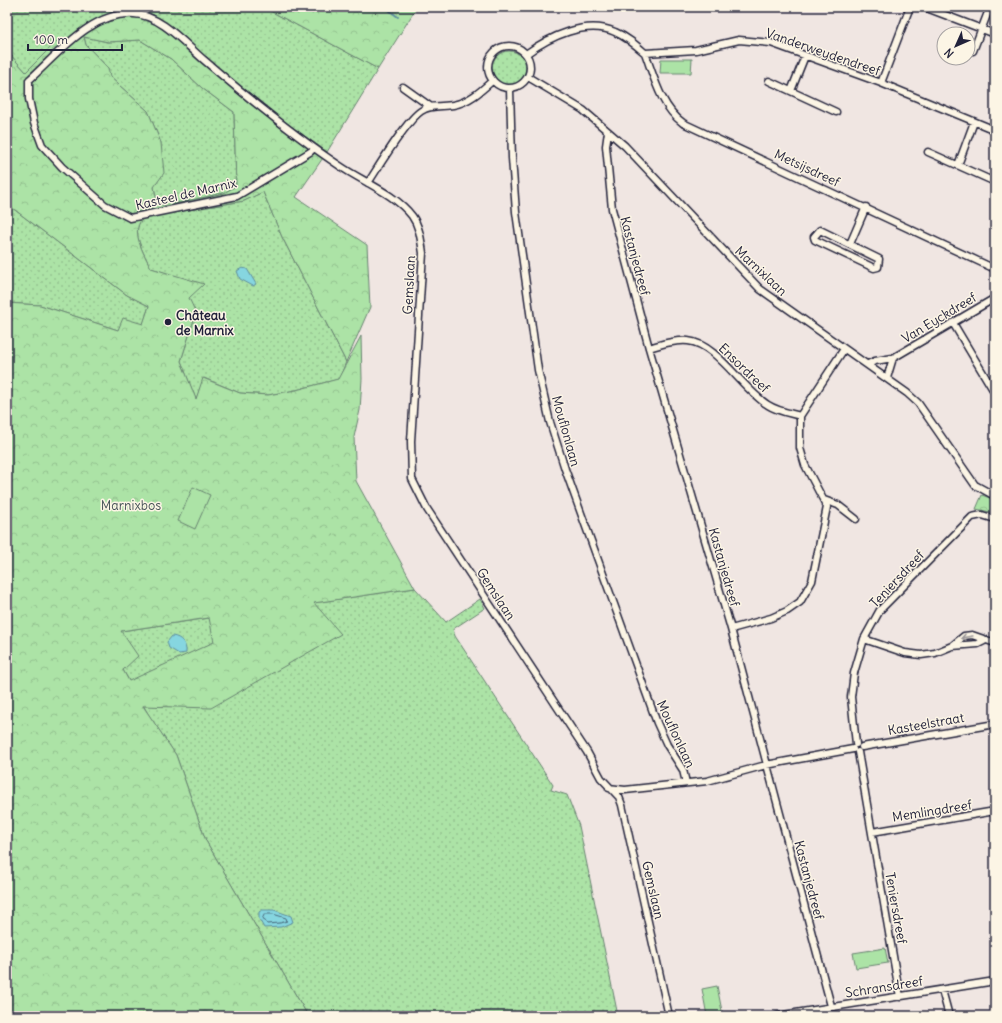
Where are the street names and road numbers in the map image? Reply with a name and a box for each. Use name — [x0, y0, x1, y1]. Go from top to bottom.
street label: Vanderweydendreef — [764, 24, 883, 80]
street label: Metsijsdreef — [772, 145, 843, 191]
street label: Kasteel de Marnix — [134, 174, 239, 214]
street label: Kastanjedreef — [616, 215, 654, 298]
street label: Marnixlaan — [731, 243, 791, 300]
street label: Gemslaan — [399, 255, 419, 315]
street label: Van Eyckdreef — [898, 289, 980, 347]
street label: Ensordreef — [715, 340, 774, 397]
street label: Mouflonlaan — [548, 394, 584, 469]
street label: Kastanjedreef — [705, 526, 744, 609]
street label: Teniersdreef — [866, 546, 928, 611]
street label: Gemslaan — [473, 565, 519, 624]
street label: Mouflonlaan — [653, 698, 699, 771]
street label: Kasteelstraat — [887, 709, 966, 739]
street label: Memlingdreef — [891, 796, 974, 826]
street label: Kastanjedreef — [790, 839, 828, 922]
street label: Gemslaan — [638, 859, 668, 921]
street label: Teniersdreef — [881, 871, 911, 946]
street label: Schransdreef — [844, 972, 925, 1002]

